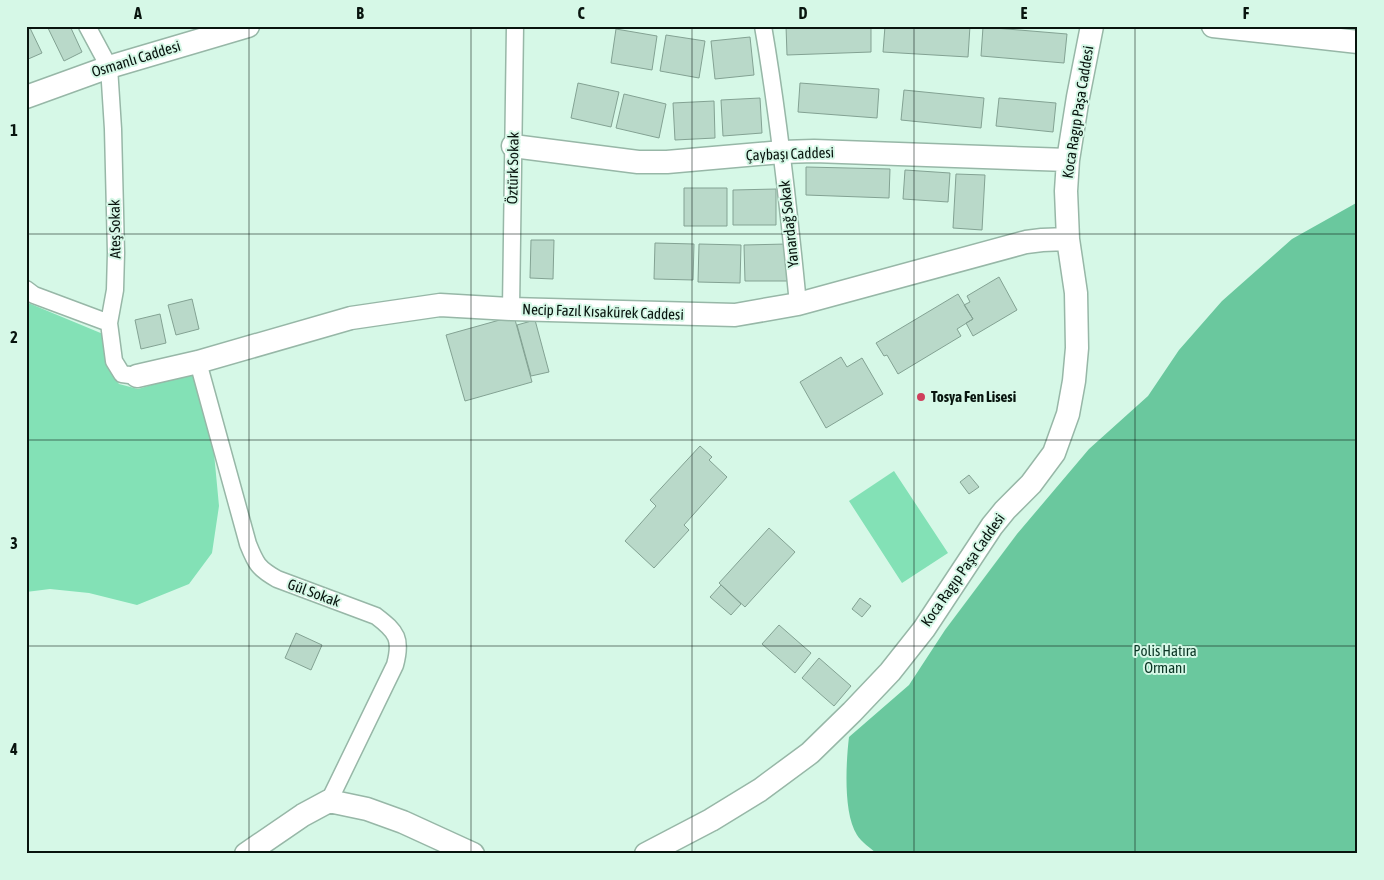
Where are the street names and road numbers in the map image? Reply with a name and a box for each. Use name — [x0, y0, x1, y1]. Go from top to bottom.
street label: Osmanlı Caddesi — [89, 37, 182, 80]
street label: Koca Ragıp Paşa Caddesi — [1059, 44, 1096, 179]
street label: Öztürk Sokak — [503, 131, 522, 204]
street label: Çaybaşı Caddesi — [746, 143, 834, 164]
street label: Yanardağ Sokak — [775, 179, 802, 268]
street label: Ateş Sokak — [105, 199, 124, 259]
street label: Necip Fazıl Kısakürek Caddesi — [522, 300, 684, 323]
street label: Koca Ragıp Paşa Caddesi — [917, 510, 1008, 630]
street label: Gül Sokak — [286, 575, 343, 610]

